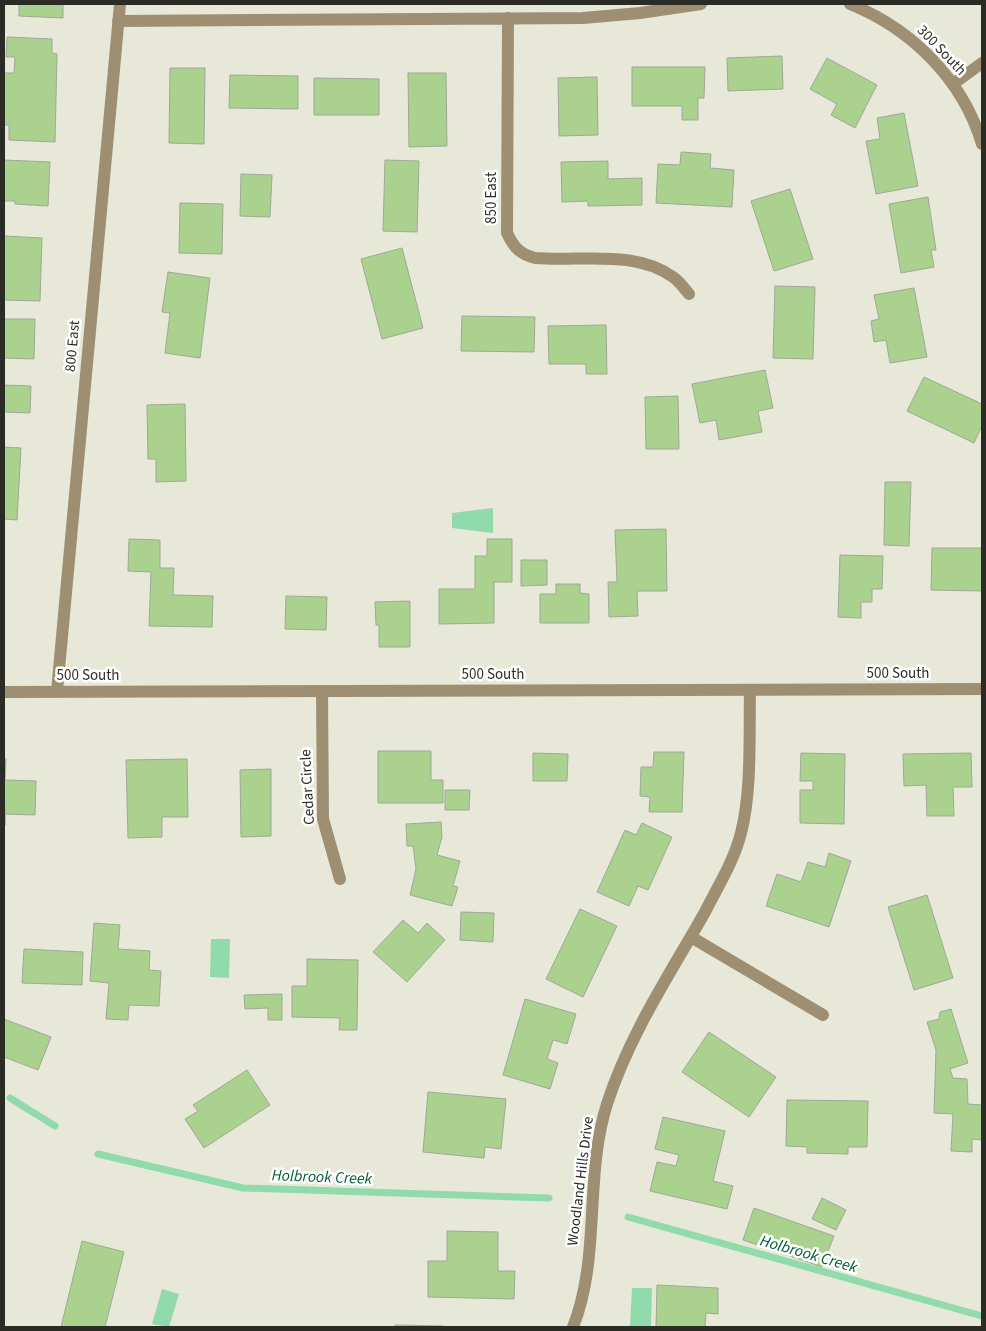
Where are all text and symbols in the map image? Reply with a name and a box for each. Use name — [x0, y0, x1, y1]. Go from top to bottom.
street label: 300 South — [912, 20, 971, 80]
street label: 850 East — [481, 172, 502, 224]
street label: 800 East — [60, 319, 85, 373]
street label: 500 South — [867, 663, 929, 684]
street label: 500 South — [462, 664, 524, 685]
street label: 500 South — [57, 665, 119, 686]
street label: Cedar Circle — [295, 749, 320, 825]
street label: Woodland Hills Drive — [562, 1115, 599, 1247]
water label: Holbrook Creek — [271, 1164, 373, 1190]
water label: Holbrook Creek — [757, 1230, 860, 1278]

